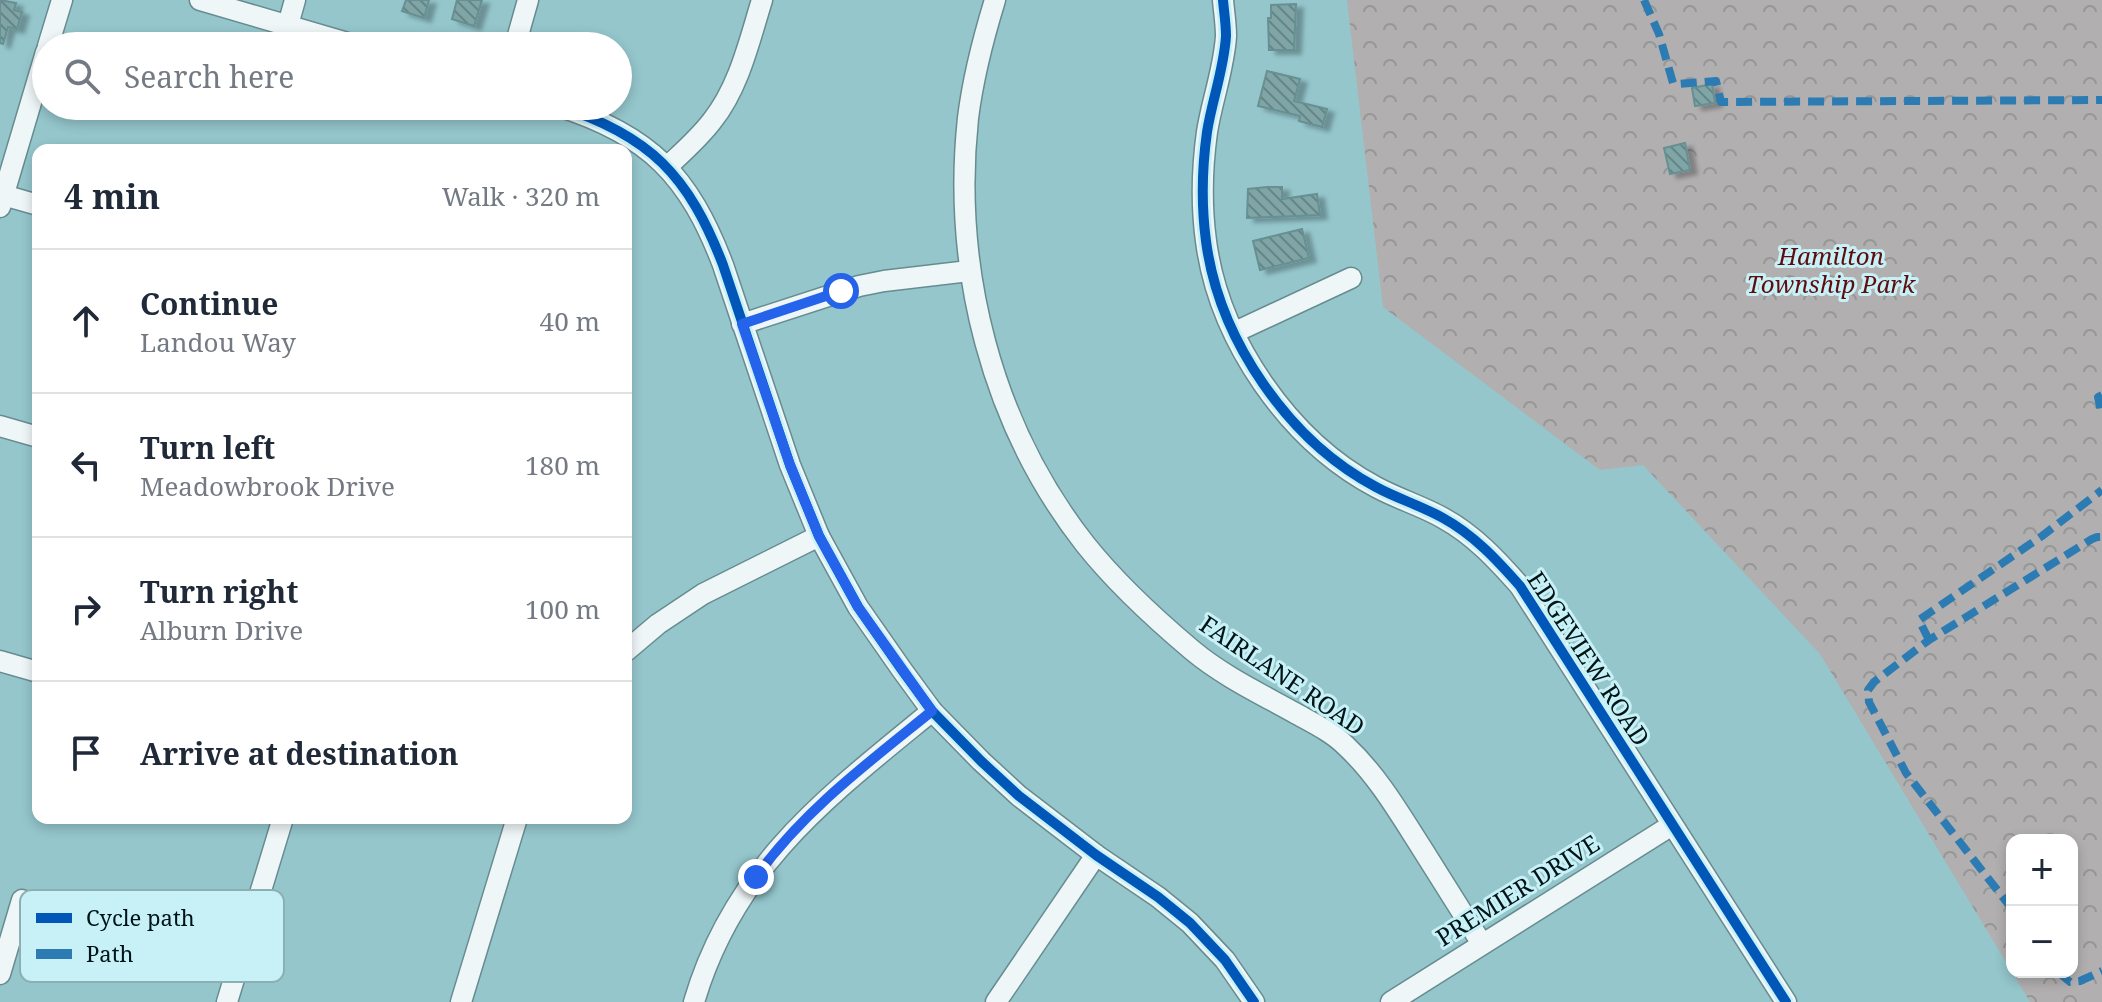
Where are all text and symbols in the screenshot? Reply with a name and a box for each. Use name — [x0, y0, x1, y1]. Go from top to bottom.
search box — [32, 32, 632, 120]
icon: search — [60, 54, 104, 98]
text: Search here — [124, 56, 294, 97]
text: 4 min — [64, 173, 160, 219]
text: Walk · 320 m — [442, 178, 600, 214]
park label: Hamilton Township Park — [1747, 239, 1917, 300]
route start — [823, 273, 859, 309]
text: Continue — [140, 283, 278, 324]
icon: ahead — [64, 299, 108, 343]
text: 40 m — [540, 303, 600, 339]
text: Landou Way — [140, 324, 296, 360]
text: Turn left — [140, 427, 275, 468]
icon: left — [64, 443, 108, 487]
text: 180 m — [525, 447, 600, 483]
text: Meadowbrook Drive — [140, 468, 395, 504]
street label: EDGEVIEW ROAD — [1520, 565, 1658, 752]
text: Turn right — [140, 571, 298, 612]
icon: right — [64, 587, 108, 631]
text: 100 m — [525, 591, 600, 627]
street label: FAIRLANE ROAD — [1194, 607, 1372, 742]
text: Alburn Drive — [140, 612, 303, 648]
icon: arrive — [64, 731, 108, 775]
text: Arrive at destination — [140, 733, 459, 774]
street label: PREMIER DRIVE — [1429, 826, 1605, 953]
map controls — [2006, 834, 2078, 978]
button: + — [2006, 834, 2078, 906]
route end — [738, 859, 774, 895]
legend — [20, 890, 284, 982]
text: Cycle path — [86, 902, 195, 932]
button: − — [2006, 906, 2078, 978]
text: Path — [86, 938, 133, 968]

